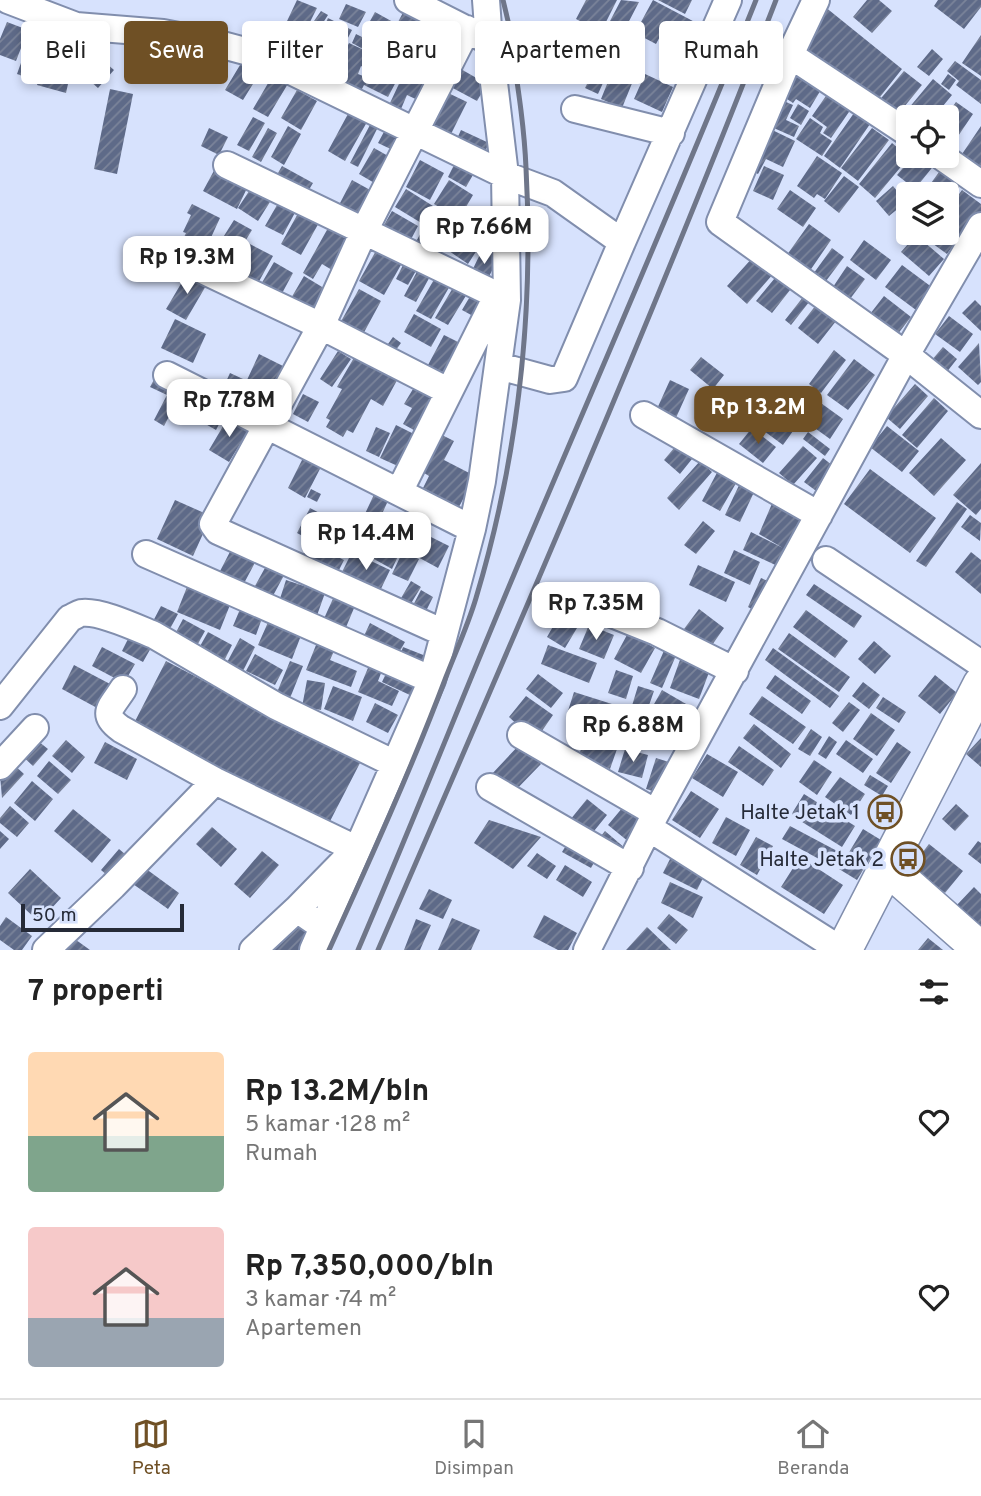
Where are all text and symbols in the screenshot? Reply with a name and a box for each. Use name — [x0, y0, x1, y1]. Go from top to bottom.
chip: Beli — [21, 21, 110, 84]
chip: Sewa — [124, 21, 228, 84]
chip: Filter — [242, 21, 348, 84]
chip: Baru — [362, 21, 461, 84]
chip: Apartemen — [475, 21, 645, 84]
chip: Rumah — [659, 21, 783, 84]
map controls — [896, 105, 959, 245]
button: locate — [896, 105, 959, 168]
button: layers — [896, 182, 959, 245]
pin: Rp 7.66M — [412, 206, 556, 266]
text: Rp 7.66M — [436, 214, 532, 243]
pin: Rp 19.3M — [115, 236, 259, 296]
text: Rp 19.3M — [139, 244, 235, 273]
pin: Rp 7.78M — [157, 380, 301, 439]
pin: Rp 13.2M — [686, 386, 830, 446]
text: Rp 7.78M — [183, 387, 275, 416]
text: Rp 13.2M — [710, 394, 806, 423]
pin: Rp 14.4M — [294, 512, 438, 572]
text: Rp 14.4M — [317, 520, 415, 549]
pin: Rp 7.35M — [524, 582, 668, 642]
text: Rp 7.35M — [548, 590, 644, 619]
pin: Rp 6.88M — [561, 704, 705, 764]
text: Rp 6.88M — [582, 712, 684, 741]
bus stop icon: Halte Jetak 1 — [866, 793, 904, 831]
place label: Halte Jetak 1 — [740, 800, 860, 827]
bus stop icon: Halte Jetak 2 — [889, 840, 927, 878]
place label: Halte Jetak 2 — [759, 847, 884, 874]
scale bar — [21, 901, 184, 933]
text: 50 m — [32, 904, 77, 928]
icon: filters — [915, 973, 953, 1011]
text: 7 properti — [28, 974, 164, 1011]
text: Rp 13.2M/bln — [245, 1074, 429, 1111]
icon: home — [84, 1080, 168, 1164]
icon: heart — [915, 1103, 953, 1141]
text: 5 kamar · 128 m² — [245, 1111, 410, 1140]
text: Rumah — [245, 1140, 318, 1169]
text: Rp 7,350,000/bln — [245, 1249, 494, 1286]
icon: home — [84, 1255, 168, 1339]
icon: heart — [915, 1278, 953, 1316]
text: 3 kamar · 74 m² — [245, 1286, 396, 1315]
text: Apartemen — [245, 1315, 362, 1344]
tab: Peta — [132, 1415, 171, 1481]
tab: Disimpan — [434, 1415, 514, 1481]
tab: Beranda — [777, 1415, 849, 1481]

